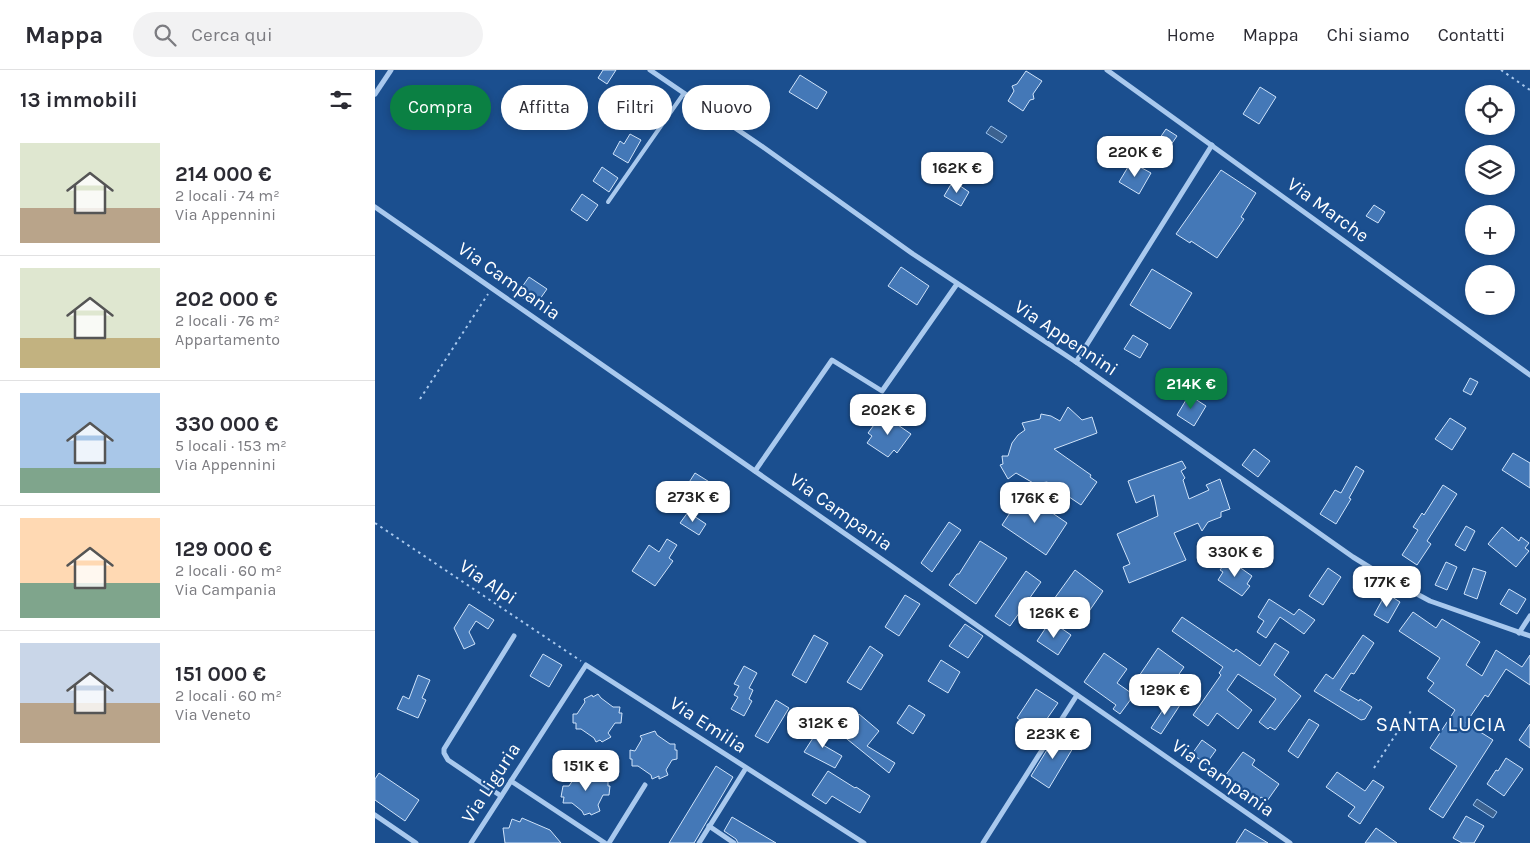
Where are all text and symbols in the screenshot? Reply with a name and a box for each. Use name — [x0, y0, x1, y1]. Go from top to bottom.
search box — [133, 12, 483, 57]
text: Mappa — [25, 21, 103, 49]
icon: search — [151, 21, 179, 49]
text: Cerca qui — [191, 24, 273, 46]
text: Home — [1167, 24, 1215, 46]
text: Mappa — [1243, 24, 1299, 46]
text: Chi siamo — [1327, 24, 1410, 46]
text: Contatti — [1438, 24, 1505, 46]
chip: Compra — [390, 85, 491, 130]
chip: Affitta — [501, 85, 588, 130]
chip: Filtri — [598, 85, 672, 130]
chip: Nuovo — [682, 85, 770, 130]
map controls — [1465, 85, 1515, 315]
button: locate — [1465, 85, 1515, 135]
icon: filters — [327, 86, 355, 114]
text: 13 immobili — [20, 88, 138, 112]
pin: 220K € — [1094, 136, 1176, 178]
text: 220K € — [1108, 142, 1162, 161]
button: layers — [1465, 145, 1515, 195]
pin: 162K € — [916, 152, 998, 194]
text: 162K € — [932, 158, 982, 177]
text: 214 000 € — [175, 162, 271, 186]
icon: home — [60, 163, 120, 223]
street label: Via Marche — [1283, 173, 1373, 247]
text: 2 locali · 74 m² — [175, 186, 280, 205]
text: Via Appennini — [175, 205, 276, 224]
button: + — [1465, 205, 1515, 255]
street label: Via Campania — [453, 237, 565, 325]
button: − — [1465, 265, 1515, 315]
text: 202 000 € — [175, 287, 277, 311]
icon: home — [60, 288, 120, 348]
street label: Via Appennini — [1010, 295, 1122, 381]
text: 2 locali · 76 m² — [175, 311, 280, 330]
text: Appartamento — [175, 330, 280, 349]
pin: 214K € — [1150, 368, 1232, 410]
text: 214K € — [1166, 374, 1216, 393]
pin: 202K € — [847, 394, 929, 436]
text: 202K € — [861, 400, 915, 419]
text: 330 000 € — [175, 412, 278, 436]
icon: home — [60, 413, 120, 473]
text: 5 locali · 153 m² — [175, 436, 287, 455]
text: Via Appennini — [175, 455, 276, 474]
street label: Via Campania — [785, 468, 897, 556]
pin: 273K € — [652, 480, 734, 523]
pin: 176K € — [994, 482, 1076, 524]
text: 273K € — [667, 487, 719, 506]
text: 176K € — [1011, 488, 1059, 507]
pin: 330K € — [1194, 536, 1276, 578]
text: 129 000 € — [175, 537, 272, 561]
icon: home — [60, 538, 120, 598]
text: 330K € — [1208, 542, 1262, 561]
street label: Via Alpi — [455, 555, 521, 609]
text: 2 locali · 60 m² — [175, 561, 282, 580]
pin: 177K € — [1346, 566, 1428, 608]
text: 177K € — [1364, 572, 1410, 591]
text: Via Campania — [175, 580, 276, 599]
pin: 126K € — [1013, 596, 1095, 639]
text: 126K € — [1029, 603, 1079, 622]
text: 151 000 € — [175, 662, 266, 686]
icon: home — [60, 663, 120, 723]
pin: 129K € — [1124, 674, 1206, 716]
text: 129K € — [1140, 680, 1190, 699]
text: 2 locali · 60 m² — [175, 686, 282, 705]
street label: Via Emilia — [666, 692, 750, 758]
text: Via Veneto — [175, 705, 251, 724]
pin: 312K € — [782, 706, 864, 749]
district label: SANTA LUCIA — [1375, 712, 1507, 736]
text: 312K € — [798, 713, 848, 732]
pin: 223K € — [1012, 718, 1094, 760]
text: 223K € — [1026, 724, 1080, 743]
street label: Via Campania — [1167, 734, 1279, 822]
street label: Via Liguria — [457, 739, 525, 827]
pin: 151K € — [545, 750, 627, 792]
text: 151K € — [563, 756, 609, 775]

